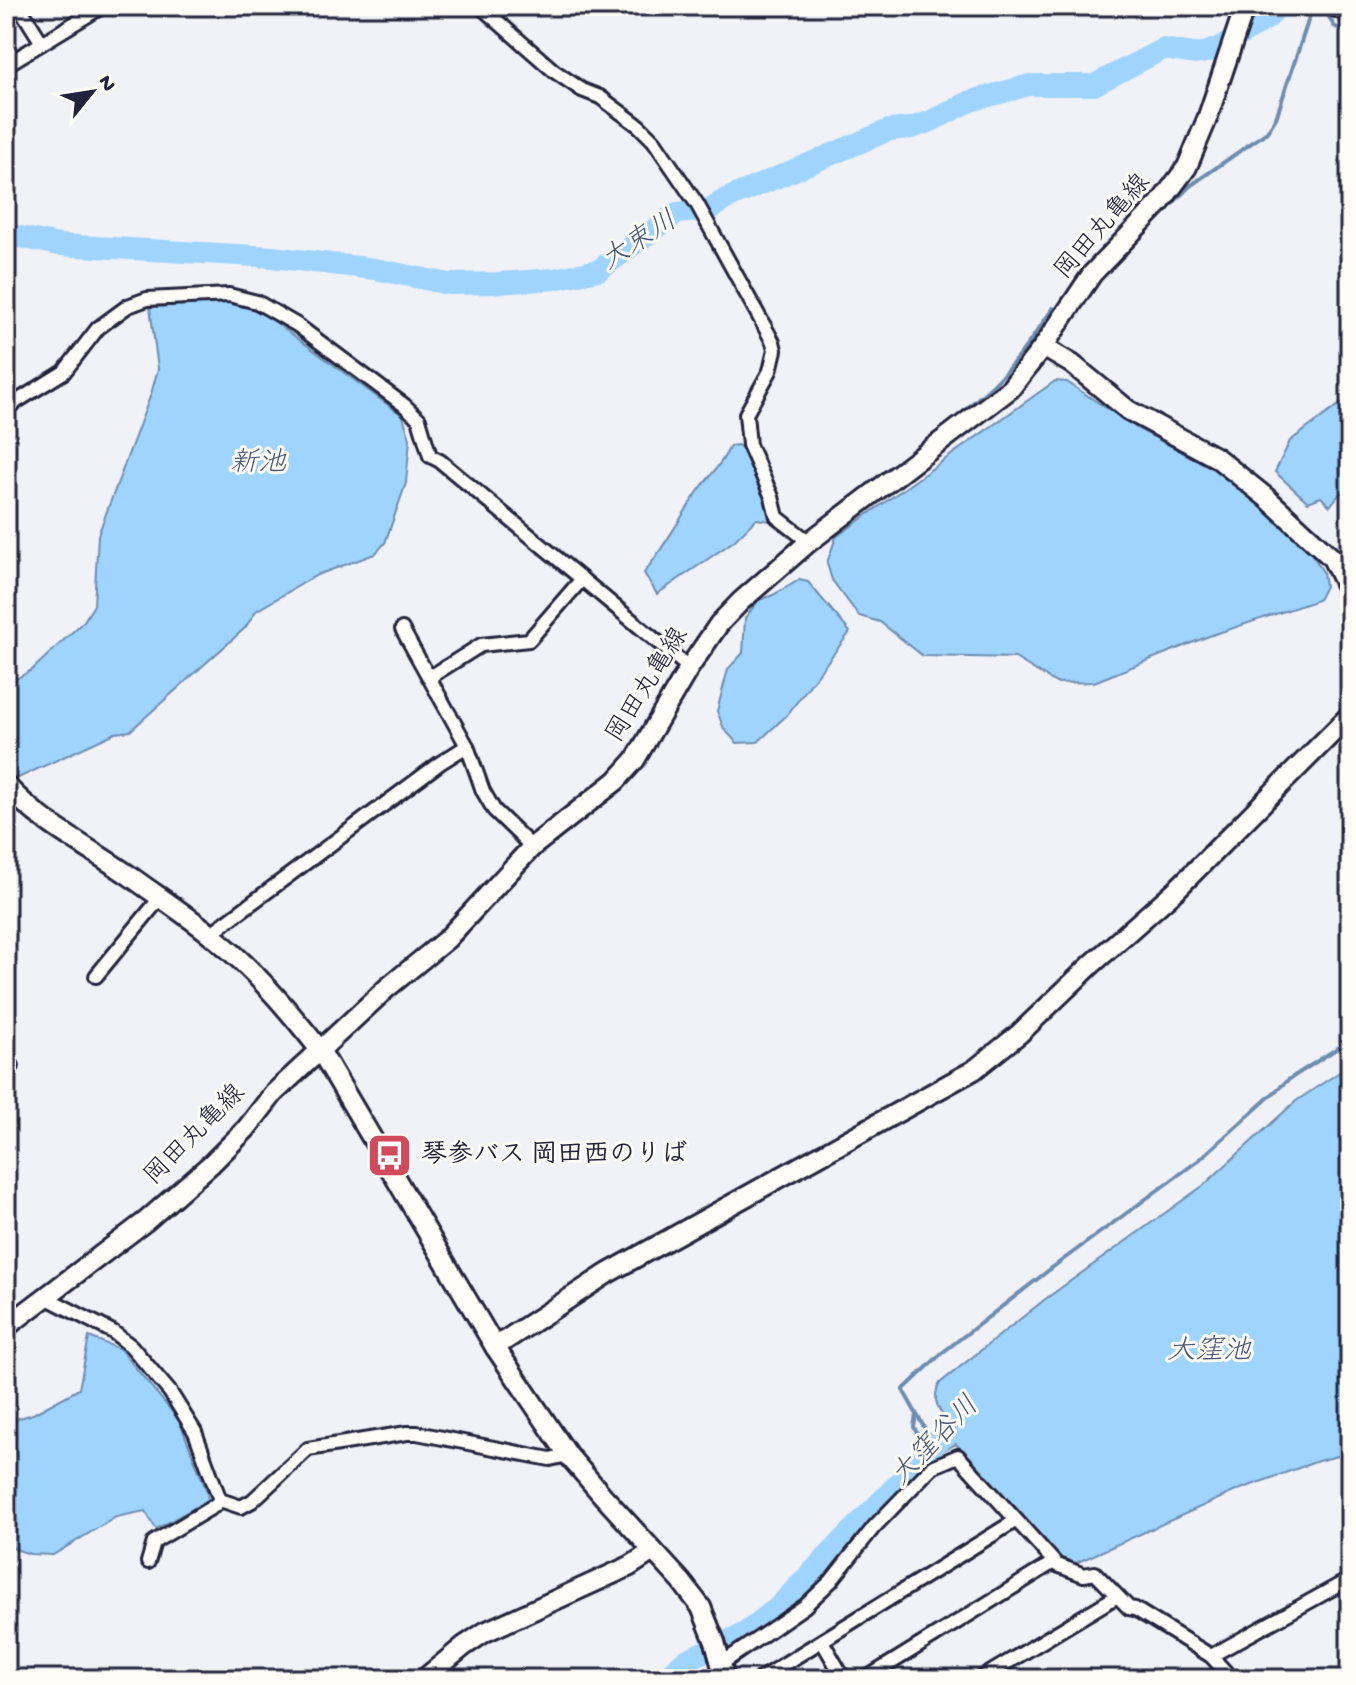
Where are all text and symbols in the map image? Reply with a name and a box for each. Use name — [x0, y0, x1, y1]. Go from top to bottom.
north arrow — [52, 52, 132, 132]
text: N — [91, 71, 121, 97]
street label: 岡田丸亀線 — [1048, 167, 1158, 287]
water label: 大束川 — [595, 204, 684, 279]
water label: 新池 — [230, 448, 287, 481]
street label: 岡田丸亀線 — [600, 622, 697, 749]
street label: 岡田丸亀線 — [138, 1078, 253, 1193]
bus stop icon: 琴参バス 岡田西のりば — [366, 1132, 414, 1180]
place label: 琴参バス 岡田西のりば — [421, 1139, 687, 1172]
water label: 大窪池 — [1167, 1335, 1252, 1369]
water label: 大窪谷川 — [885, 1390, 987, 1494]

